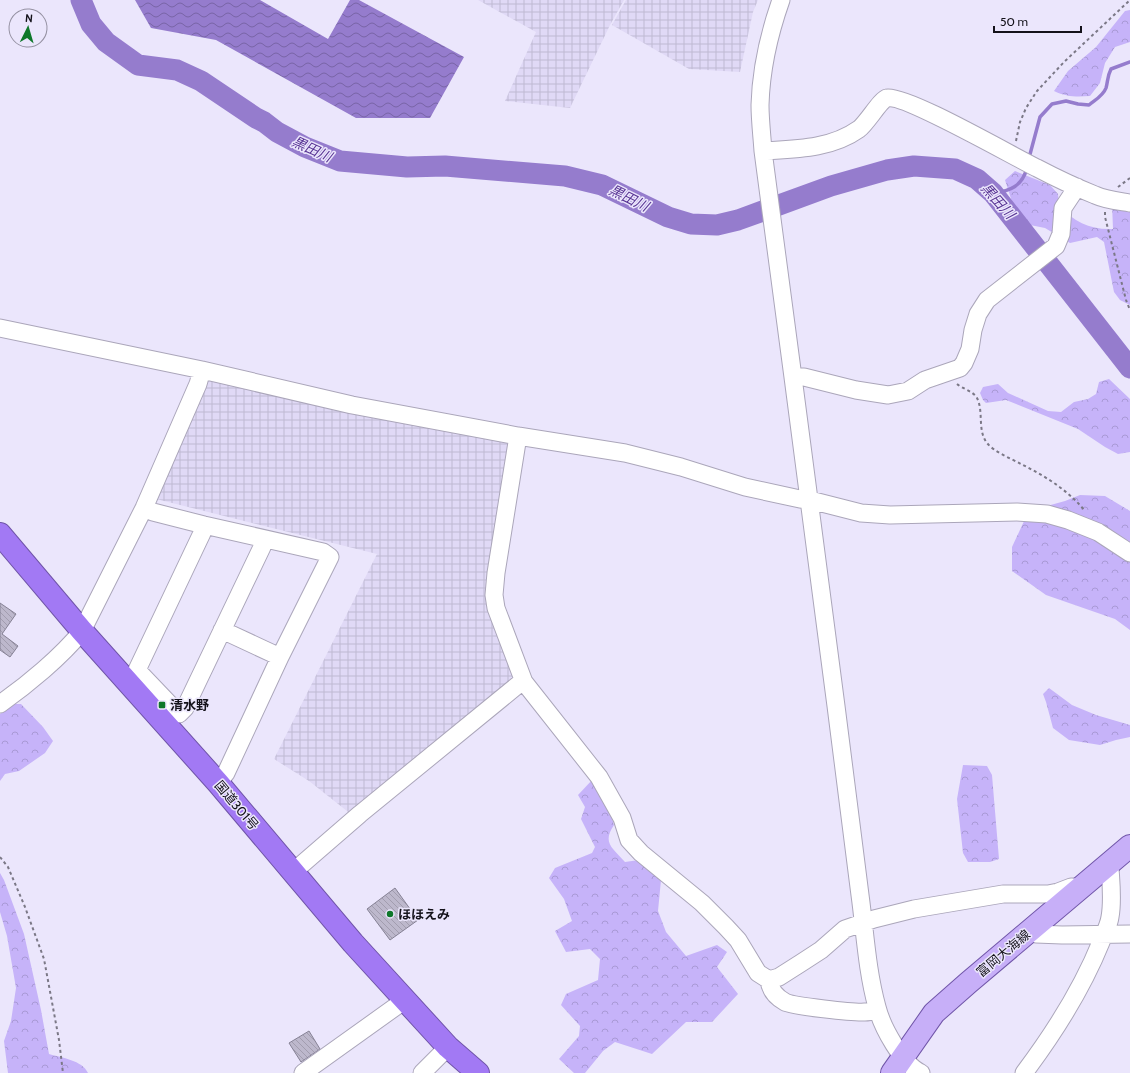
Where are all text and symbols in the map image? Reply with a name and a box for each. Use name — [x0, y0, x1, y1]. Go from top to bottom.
north arrow — [8, 8, 48, 48]
scale bar — [994, 8, 1081, 34]
text: N — [24, 11, 33, 25]
text: 50 m — [1000, 14, 1028, 29]
water label: 黒田川 — [289, 132, 337, 167]
water label: 黒田川 — [977, 179, 1020, 224]
water label: 黒田川 — [606, 181, 654, 216]
place label: 清水野 — [170, 697, 209, 713]
marker: 清水野 — [157, 700, 167, 710]
street label: 国道301号 — [212, 777, 262, 833]
place label: ほほえみ — [398, 906, 450, 922]
marker: ほほえみ — [385, 909, 395, 919]
street label: 富岡大海線 — [973, 926, 1033, 980]

